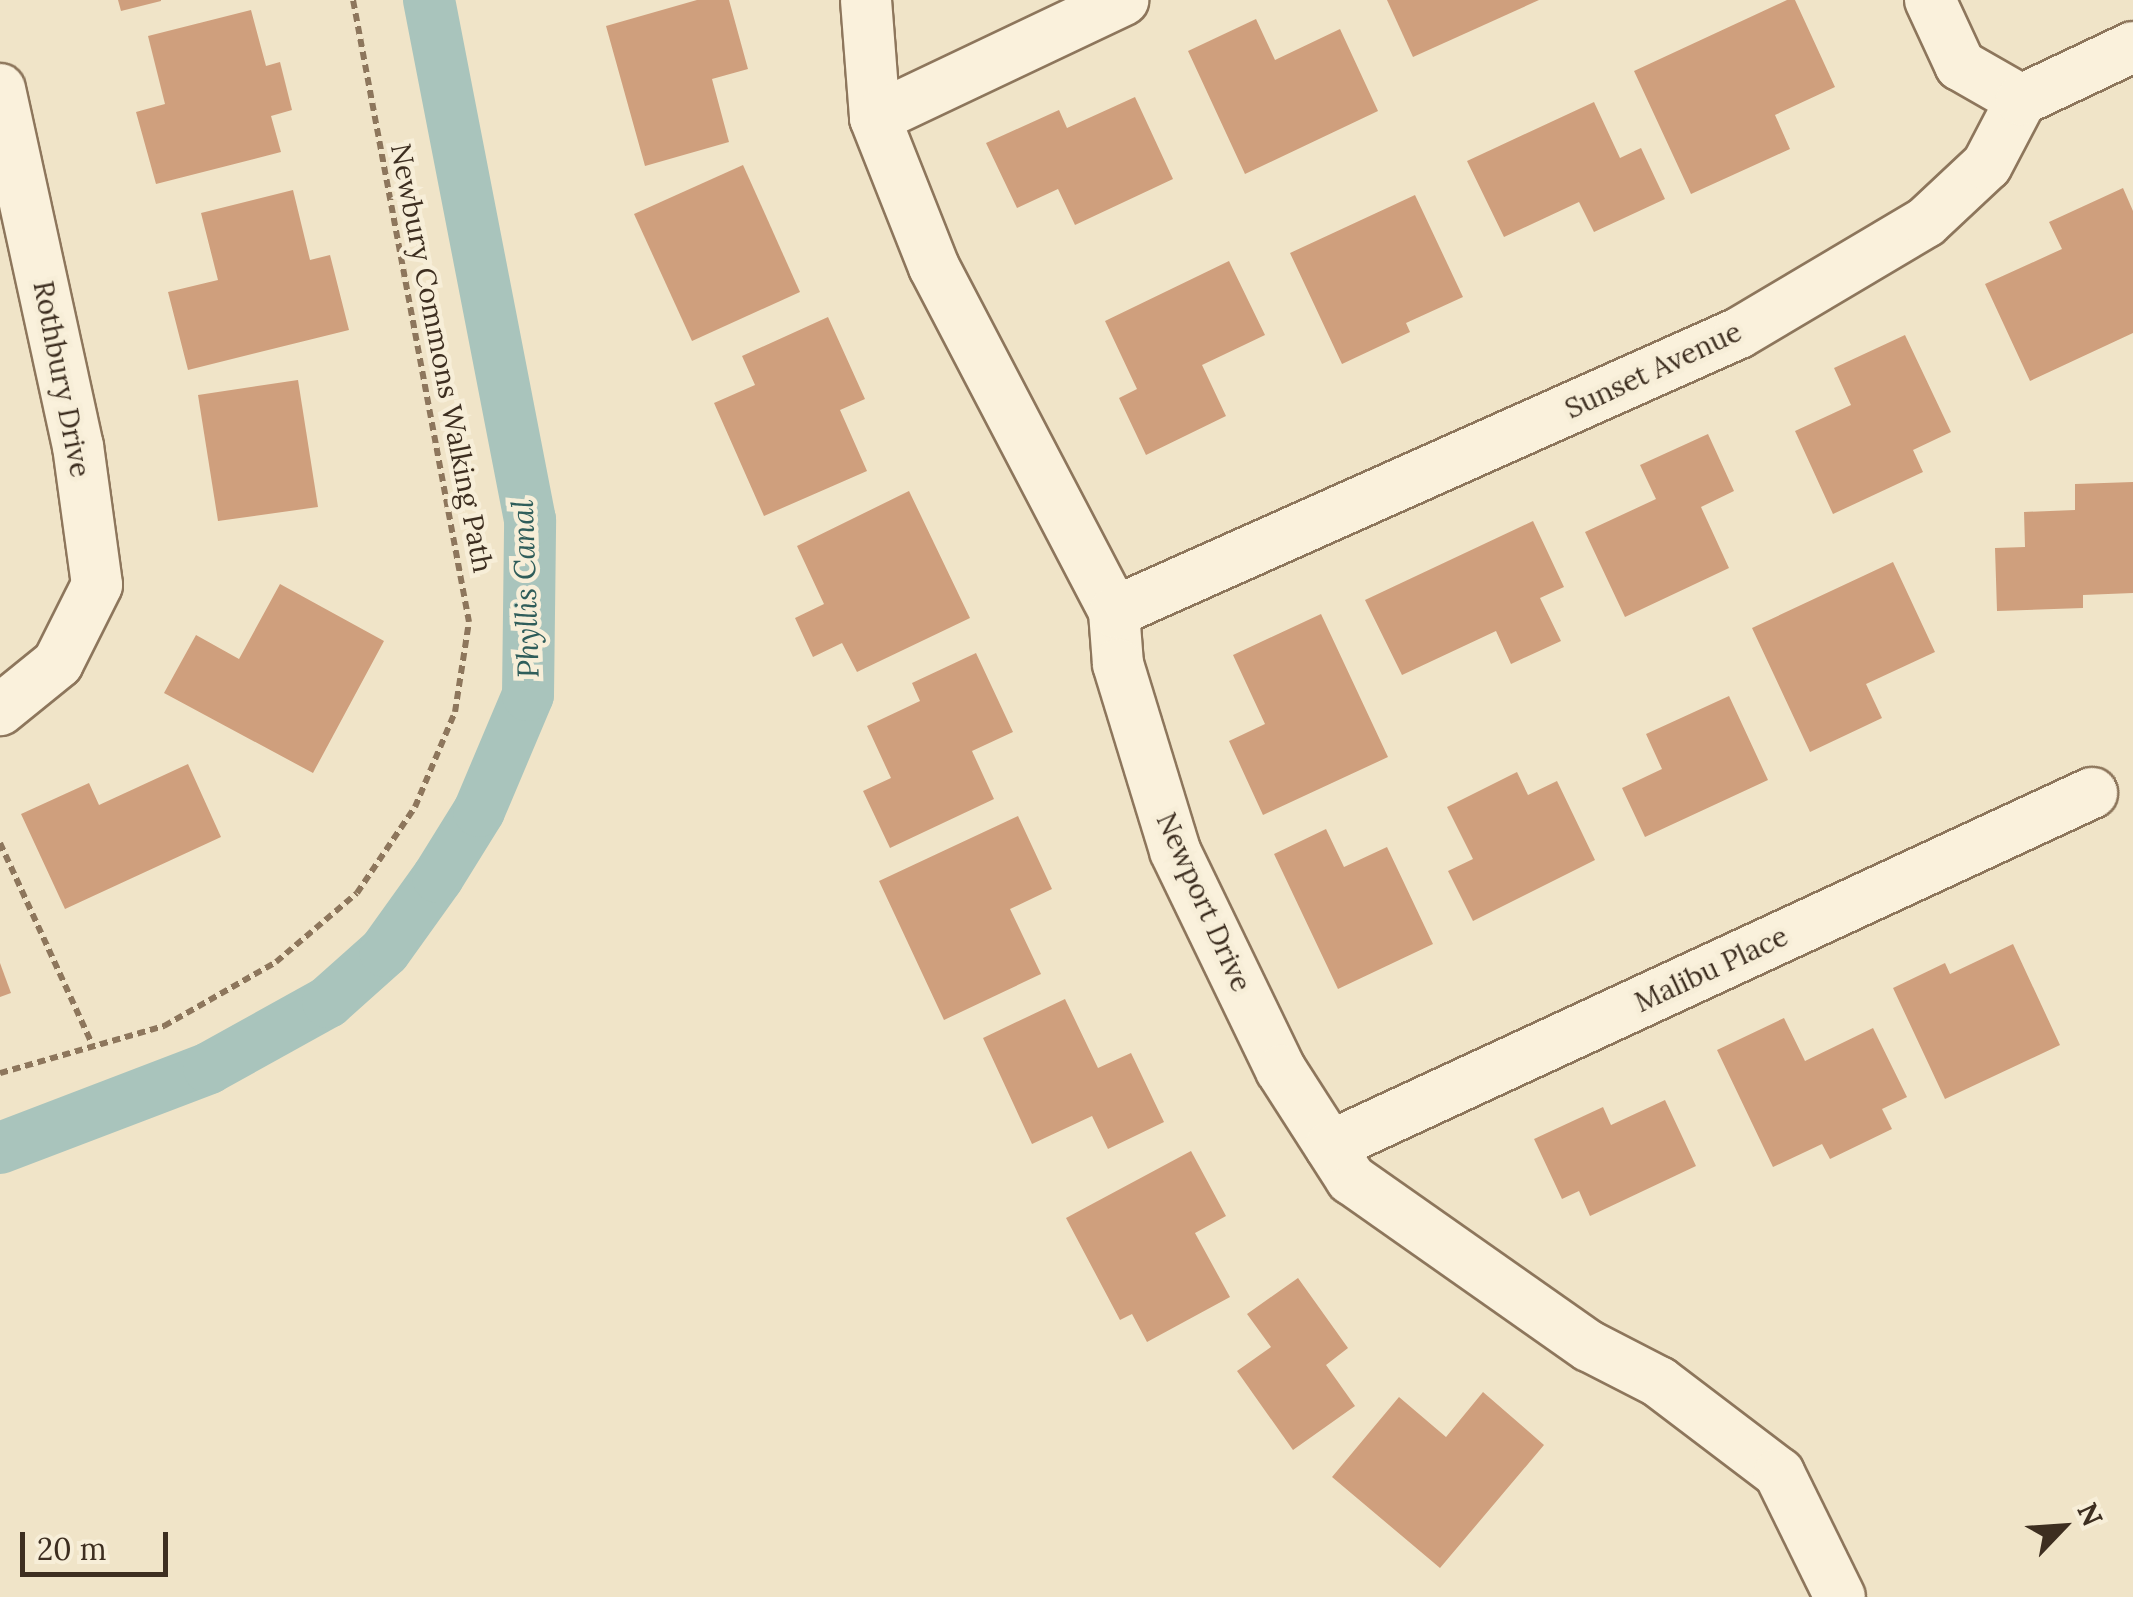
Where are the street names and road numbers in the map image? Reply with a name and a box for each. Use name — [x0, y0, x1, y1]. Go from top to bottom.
street label: Newbury Commons Walking Path — [384, 141, 500, 575]
street label: Rothbury Drive — [27, 278, 97, 480]
street label: Sunset Avenue — [1560, 314, 1746, 426]
street label: Newport Drive — [1150, 807, 1258, 997]
street label: Malibu Place — [1629, 919, 1793, 1019]

